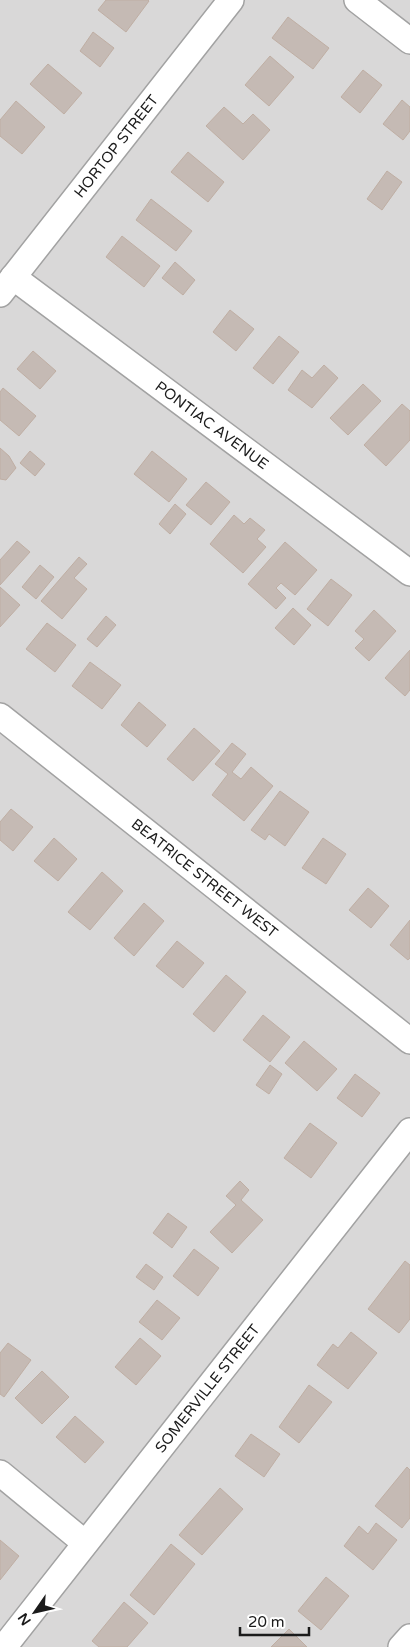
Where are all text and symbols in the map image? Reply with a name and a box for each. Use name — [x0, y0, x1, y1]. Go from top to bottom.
street label: HORTOP STREET — [70, 91, 162, 201]
street label: PONTIAC AVENUE — [152, 377, 272, 473]
street label: BEATRICE STREET WEST — [128, 815, 281, 942]
street label: SOMERVILLE STREET — [151, 1321, 264, 1456]
north arrow — [10, 1587, 60, 1637]
scale bar — [240, 1604, 309, 1636]
text: N — [14, 1610, 35, 1628]
text: 20 m — [248, 1613, 285, 1631]

